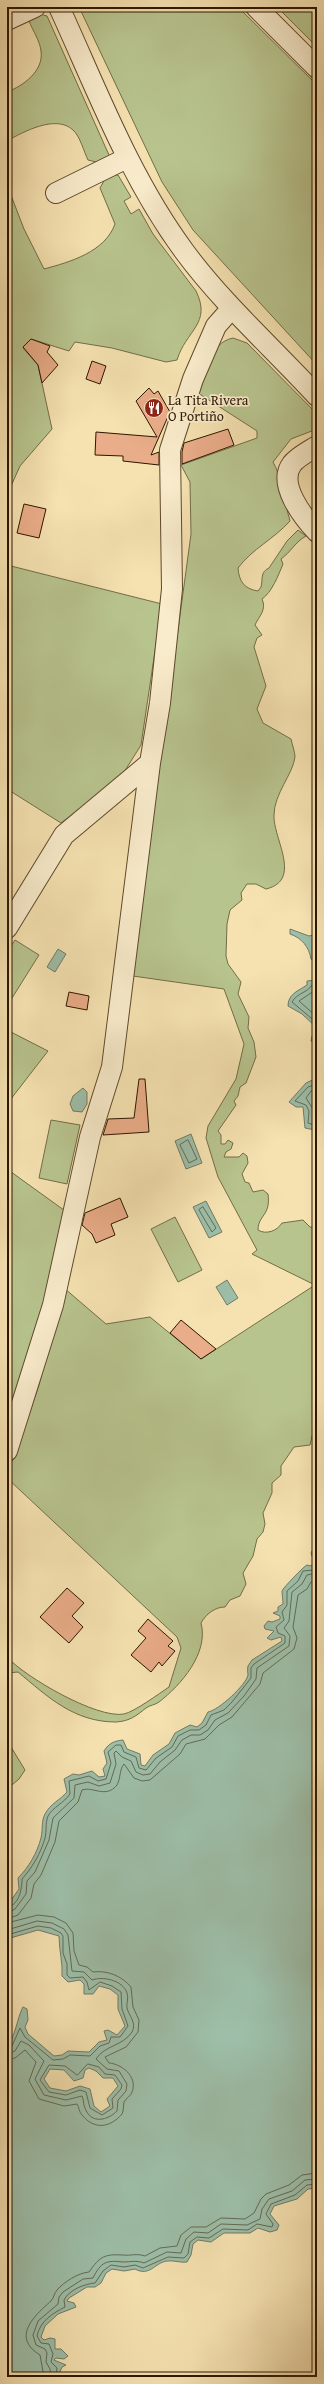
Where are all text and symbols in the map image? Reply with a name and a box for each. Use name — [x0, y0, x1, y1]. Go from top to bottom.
place label: La Tita Rivera O Portiño — [168, 390, 249, 426]
restaurant icon: La Tita Rivera O Portiño — [143, 397, 165, 419]

